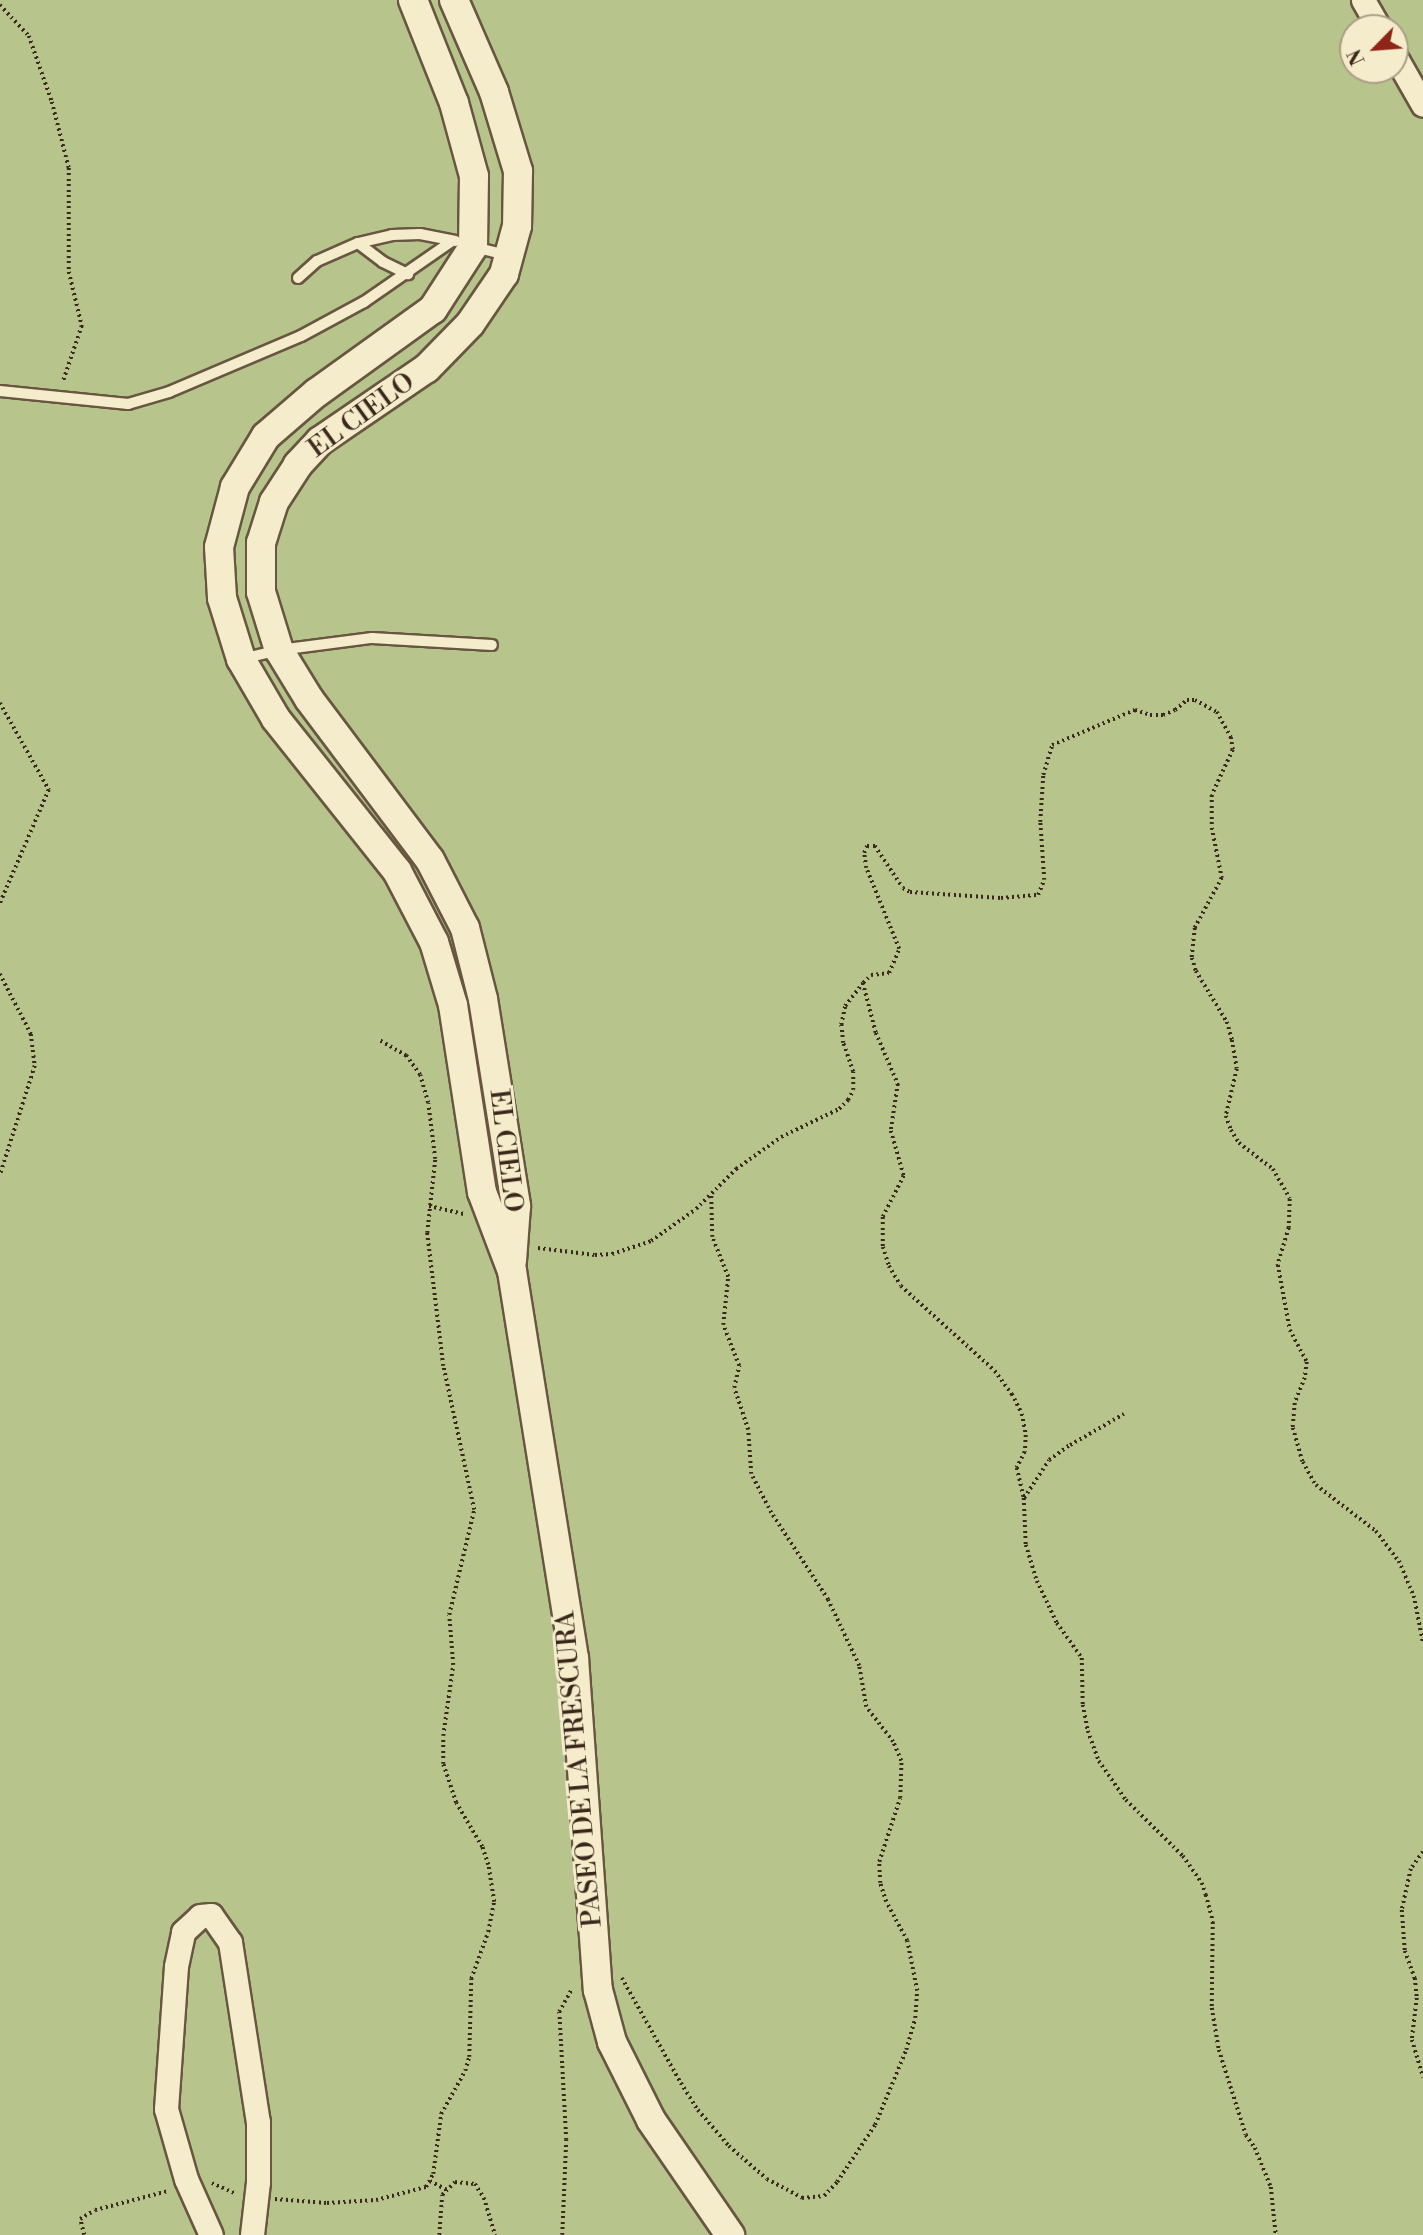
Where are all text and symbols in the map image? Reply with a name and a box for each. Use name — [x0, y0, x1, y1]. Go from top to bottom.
north arrow — [1339, 14, 1409, 84]
text: N — [1343, 45, 1371, 69]
street label: EL CIELO — [303, 367, 421, 465]
street label: EL CIELO — [482, 1088, 528, 1214]
street label: PASEO DE LA FRESCURA — [551, 1610, 609, 1928]

